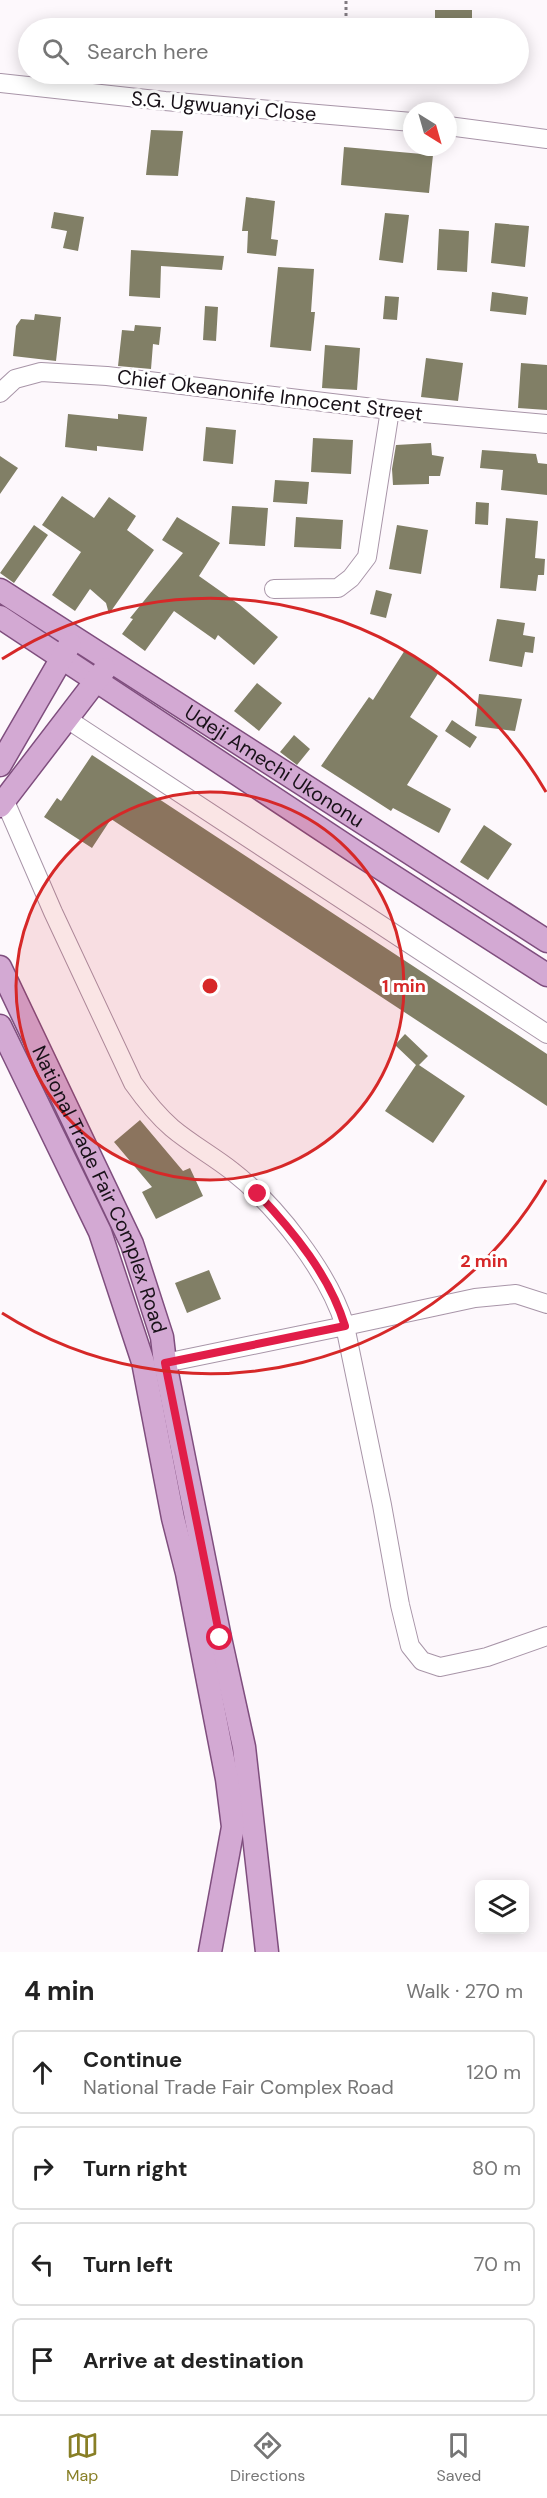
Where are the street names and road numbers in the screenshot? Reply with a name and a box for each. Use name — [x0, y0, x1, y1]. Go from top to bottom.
street label: S.G. Ugwuanyi Close — [130, 85, 318, 127]
street label: Chief Okeanonife Innocent Street — [116, 363, 424, 427]
street label: Udeji Amechi Ukononu — [180, 699, 369, 833]
street label: National Trade Fair Complex Road — [26, 1041, 173, 1336]

